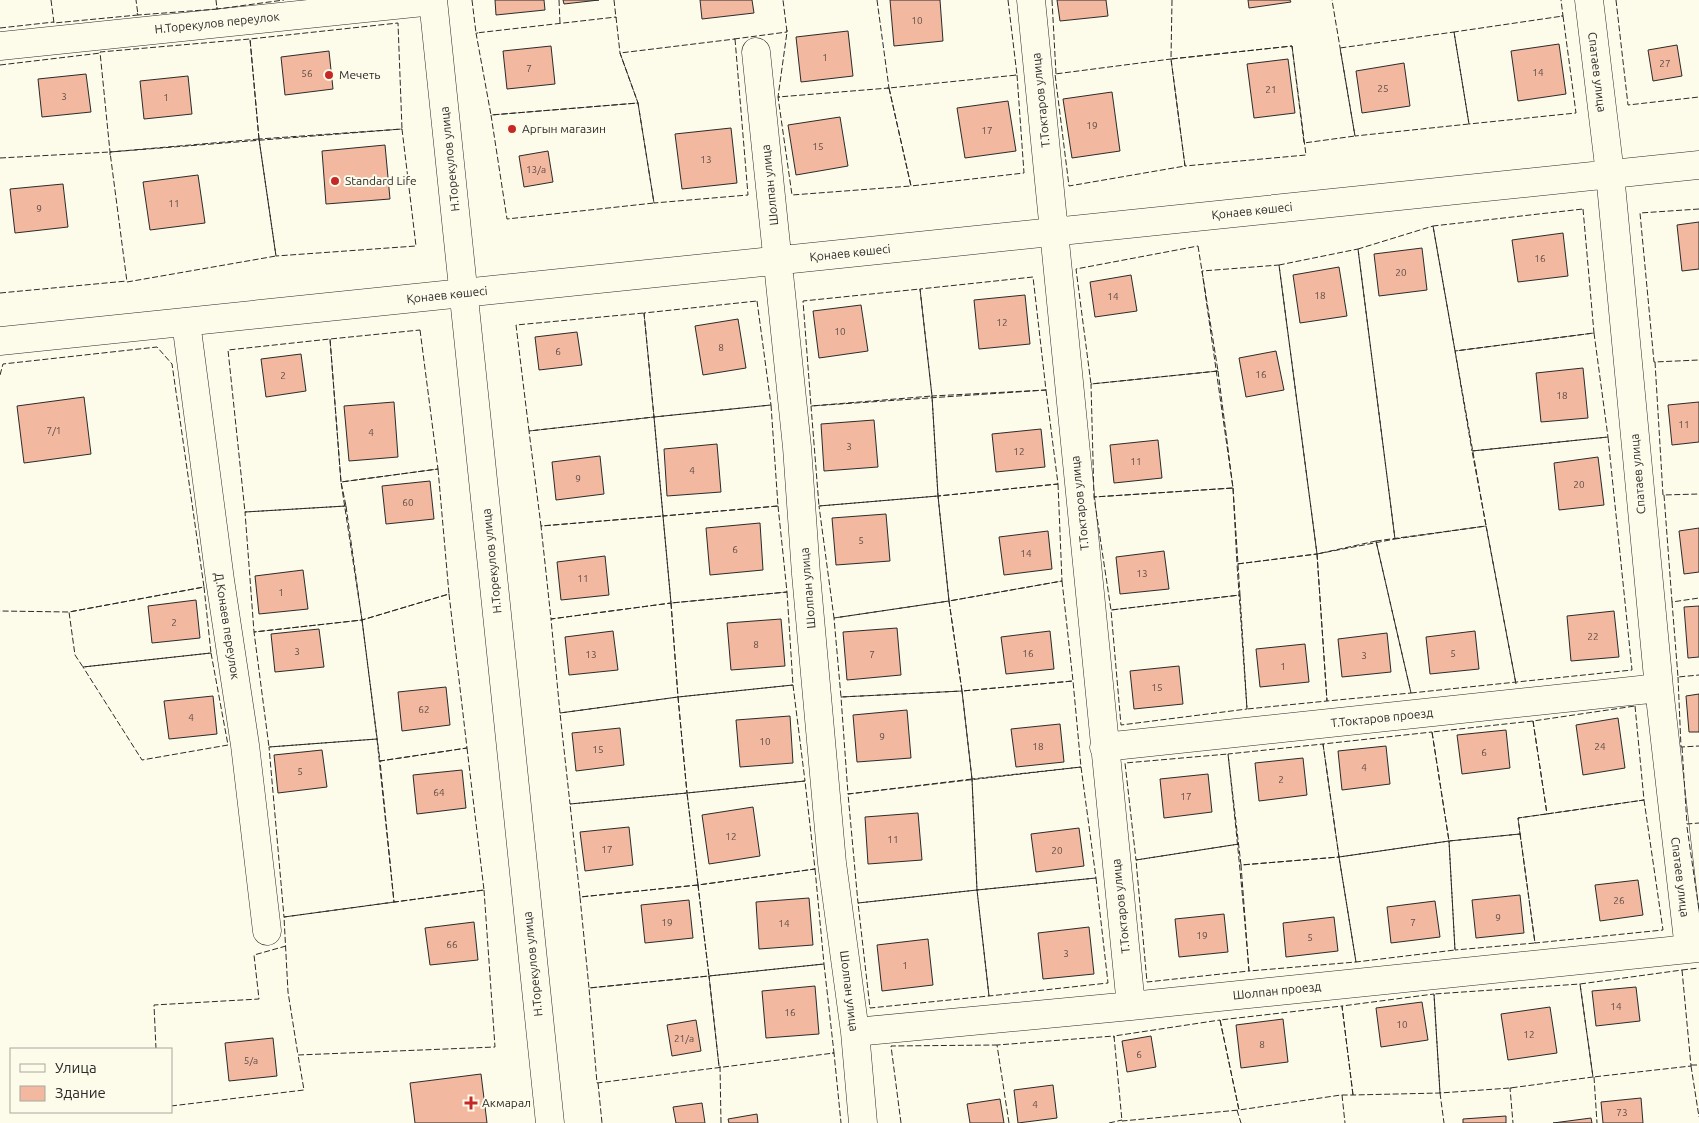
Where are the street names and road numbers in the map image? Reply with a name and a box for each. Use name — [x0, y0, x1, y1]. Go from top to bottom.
street label: Н.Торекулов переулок — [154, 9, 280, 36]
street label: Спатаев улица — [1586, 31, 1609, 113]
street label: Т.Токтаров улица — [1029, 52, 1052, 148]
street label: Н.Торекулов улица — [438, 106, 461, 212]
street label: Шолпан улица — [759, 144, 780, 226]
street label: Қонаев көшесі — [1211, 200, 1293, 221]
street label: Қонаев көшесі — [809, 242, 891, 263]
street label: Қонаев көшесі — [406, 284, 488, 305]
street label: Спатаев улица — [1628, 433, 1647, 515]
street label: Т.Токтаров улица — [1068, 455, 1091, 551]
street label: Н.Торекулов улица — [480, 508, 503, 614]
street label: Шолпан улица — [797, 547, 818, 629]
street label: Д.Конаев переулок — [213, 572, 242, 680]
street label: Т.Токтаров проезд — [1330, 706, 1434, 729]
street label: Спатаев улица — [1669, 836, 1692, 918]
street label: Т.Токтаров улица — [1109, 858, 1132, 954]
street label: Н.Торекулов улица — [521, 911, 544, 1017]
street label: Шолпан улица — [838, 950, 861, 1032]
street label: Шолпан проезд — [1232, 979, 1322, 1002]

